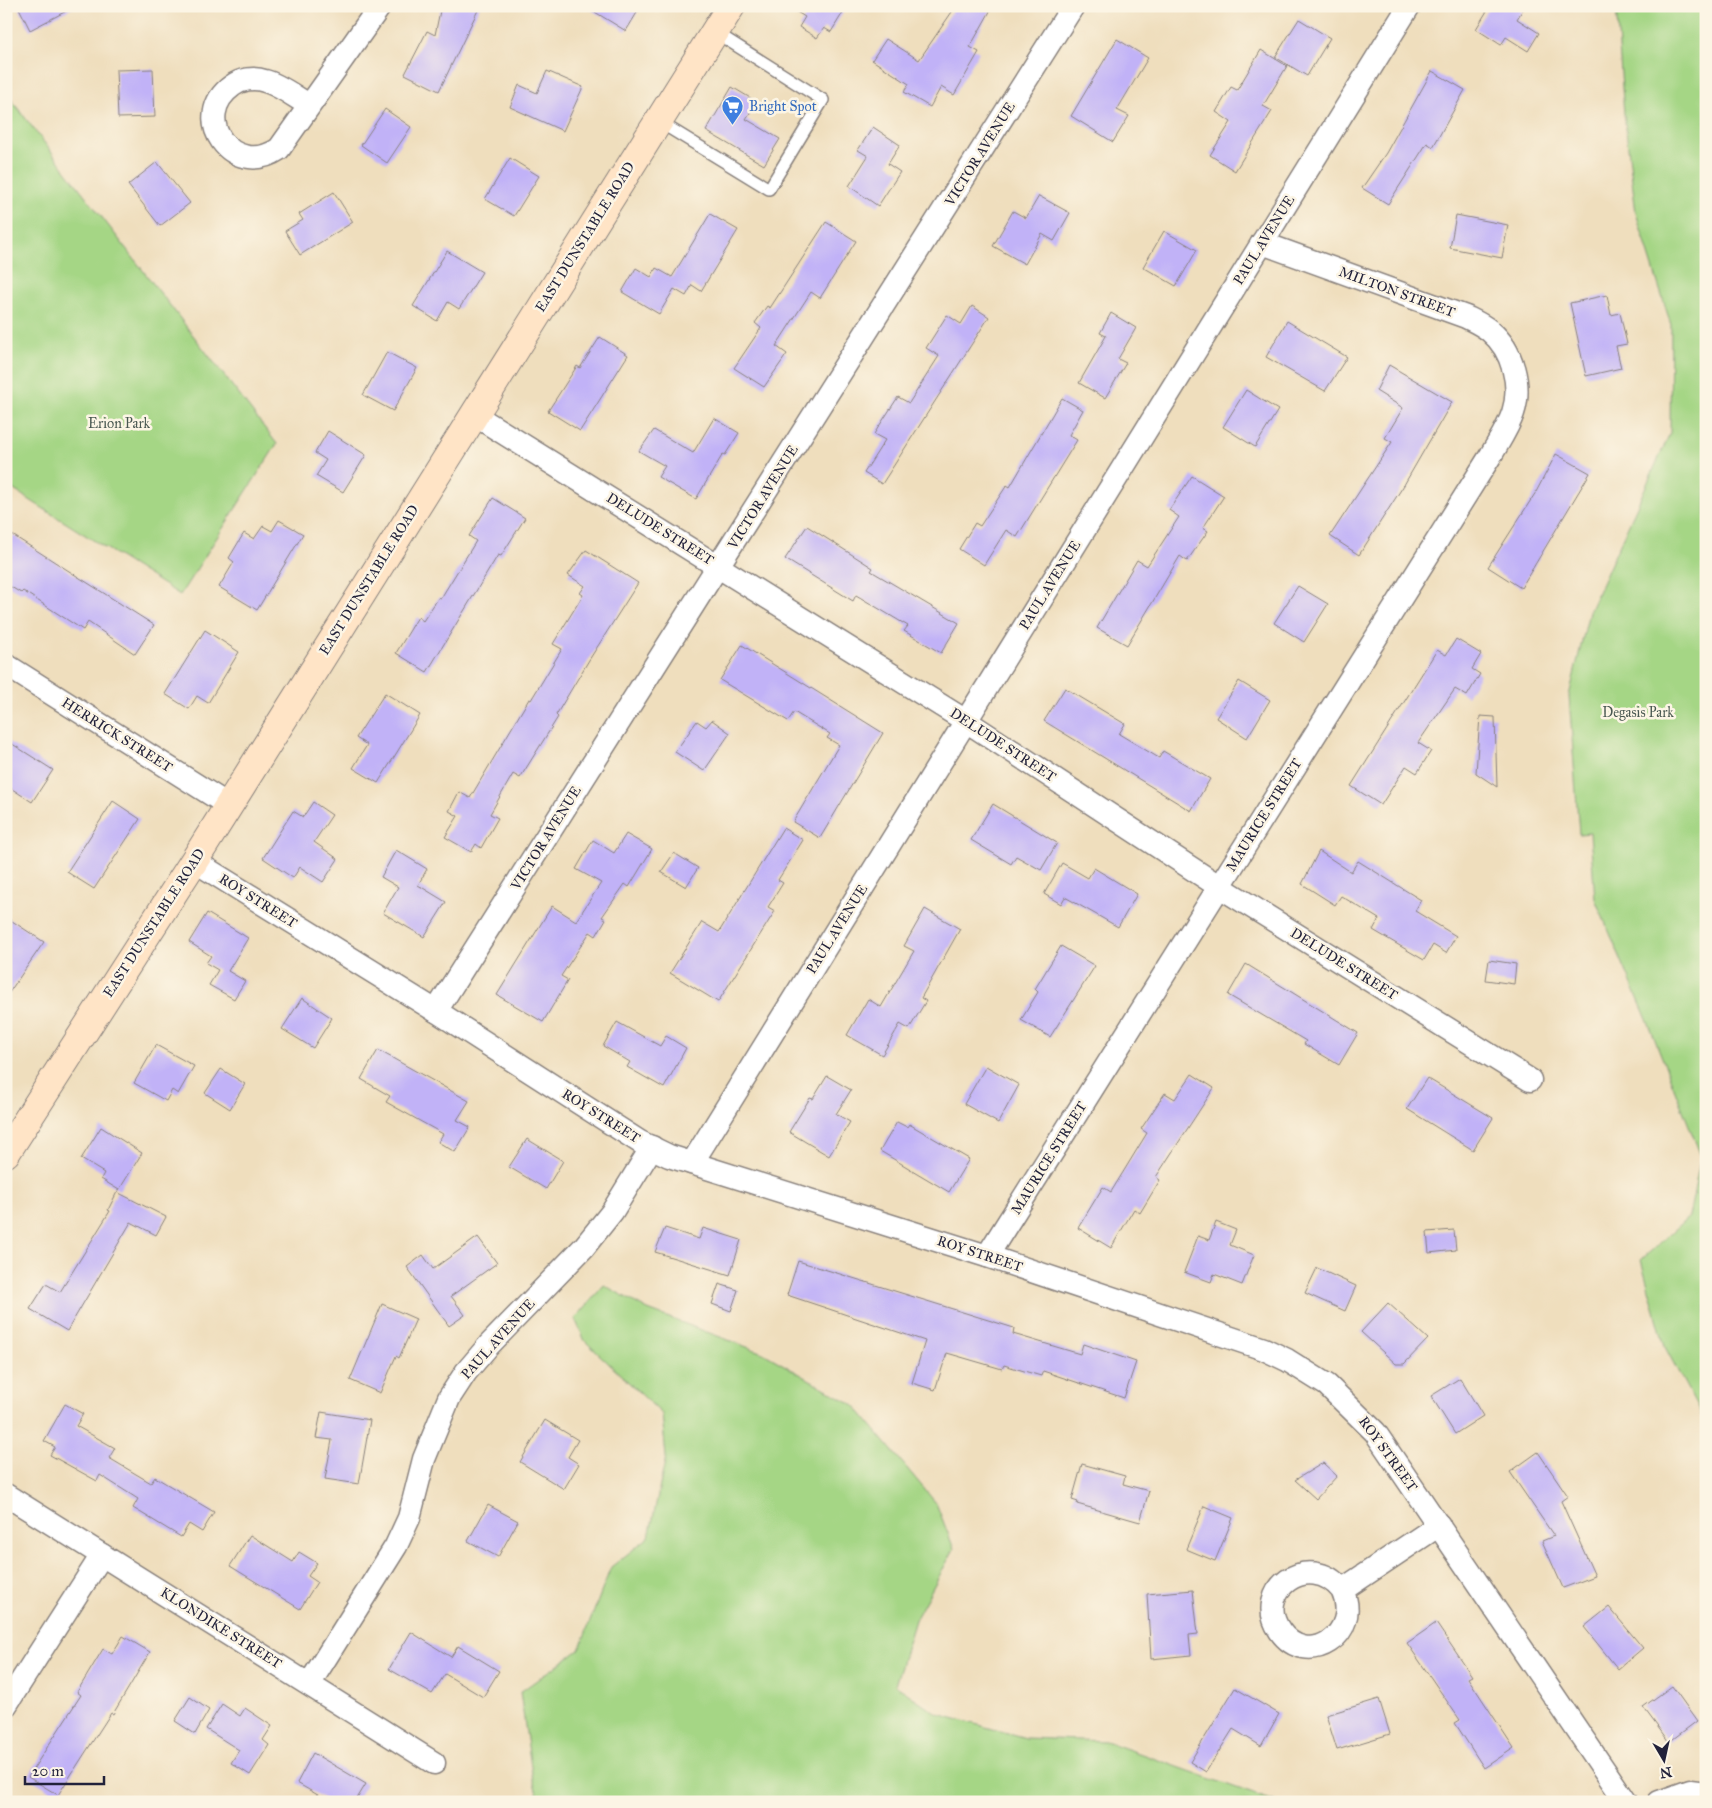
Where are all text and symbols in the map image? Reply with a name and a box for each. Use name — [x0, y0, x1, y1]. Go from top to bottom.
supermarket icon: Bright Spot — [721, 94, 745, 125]
place label: Bright Spot — [749, 98, 817, 115]
street label: VICTOR AVENUE — [941, 99, 1019, 210]
street label: EAST DUNSTABLE ROAD — [532, 159, 638, 315]
street label: PAUL AVENUE — [1230, 192, 1298, 288]
street label: MILTON STREET — [1337, 263, 1458, 321]
park label: Erion Park — [88, 415, 151, 432]
street label: VICTOR AVENUE — [724, 442, 802, 553]
street label: DELUDE STREET — [603, 489, 717, 569]
street label: EAST DUNSTABLE ROAD — [316, 502, 422, 658]
street label: PAUL AVENUE — [1016, 537, 1084, 633]
street label: HERRICK STREET — [59, 694, 176, 776]
street label: DELUDE STREET — [947, 704, 1060, 786]
park label: Degasis Park — [1602, 704, 1674, 721]
street label: MAURICE STREET — [1222, 755, 1306, 875]
street label: VICTOR AVENUE — [507, 783, 585, 894]
street label: EAST DUNSTABLE ROAD — [100, 846, 208, 1000]
street label: ROY STREET — [216, 870, 301, 932]
street label: PAUL AVENUE — [803, 881, 871, 977]
street label: DELUDE STREET — [1287, 924, 1401, 1004]
street label: ROY STREET — [559, 1085, 644, 1147]
street label: MAURICE STREET — [1007, 1098, 1091, 1218]
street label: ROY STREET — [935, 1232, 1025, 1276]
street label: PAUL AVENUE — [458, 1295, 538, 1383]
street label: ROY STREET — [1355, 1413, 1421, 1495]
street label: KLONDIKE STREET — [157, 1584, 285, 1672]
north arrow — [1640, 1736, 1690, 1786]
scale bar — [25, 1753, 104, 1785]
text: 20 m — [32, 1762, 64, 1780]
text: N — [1659, 1763, 1673, 1782]

